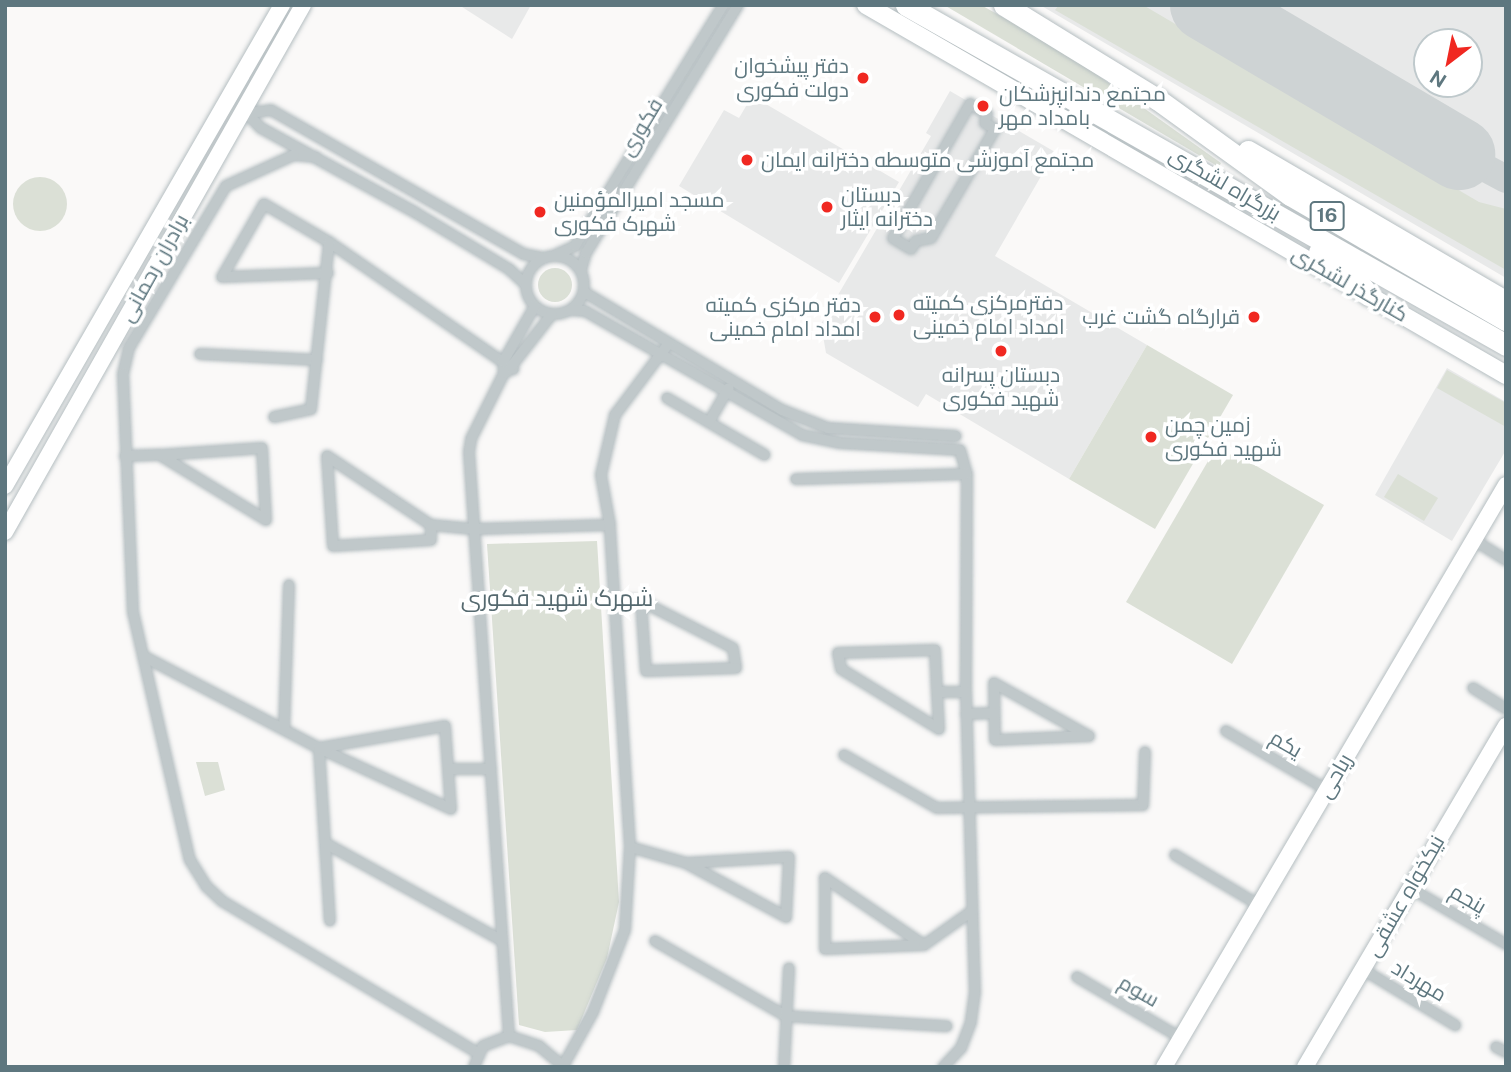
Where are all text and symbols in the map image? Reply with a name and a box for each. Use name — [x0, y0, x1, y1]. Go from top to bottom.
north arrow — [1413, 28, 1483, 98]
place label: دفتر پیشخوان دولت فکوری — [734, 53, 849, 103]
text: N — [1426, 66, 1450, 92]
marker: دفتر پیشخوان دولت فکوری — [855, 70, 871, 86]
place label: مجتمع دندانپزشکان بامداد مهر — [999, 81, 1166, 131]
street label: فکوری — [614, 93, 668, 161]
marker: مجتمع دندانپزشکان بامداد مهر — [973, 96, 993, 116]
street label: بزرگراه لشگری — [1165, 142, 1285, 226]
place label: مجتمع آموزشی متوسطه دخترانه ایمان — [761, 147, 1094, 173]
marker: مجتمع آموزشی متوسطه دخترانه ایمان — [739, 152, 755, 168]
place label: دبستان دخترانه ایثار — [841, 182, 933, 232]
place label: مسجد امیرالمؤمنین شهرک فکوری — [554, 187, 724, 237]
marker: دبستان دخترانه ایثار — [819, 199, 835, 215]
road number: 16 — [1310, 200, 1344, 232]
marker: مسجد امیرالمؤمنین شهرک فکوری — [532, 204, 548, 220]
street label: برادران رحمانی — [114, 210, 194, 326]
street label: کنارگذر لشکری — [1287, 241, 1413, 327]
place label: دفترمرکزی کمیته امداد امام خمینی — [913, 290, 1065, 340]
place label: دفتر مرکزی کمیته امداد امام خمینی — [706, 292, 861, 342]
place label: قرارگاه گشت غرب — [1082, 304, 1240, 330]
marker: دفترمرکزی کمیته امداد امام خمینی — [891, 307, 907, 323]
marker: دفتر مرکزی کمیته امداد امام خمینی — [867, 309, 883, 325]
marker: قرارگاه گشت غرب — [1246, 309, 1262, 325]
marker: دبستان پسرانه شهید فکوری — [993, 343, 1009, 359]
place label: دبستان پسرانه شهید فکوری — [942, 362, 1060, 412]
place label: زمین چمن شهید فکوری — [1165, 412, 1282, 462]
marker: زمین چمن شهید فکوری — [1143, 429, 1159, 445]
district label: شهرک شهید فکوری — [461, 584, 653, 612]
street label: یکم — [1265, 725, 1307, 763]
street label: ریاحی — [1312, 749, 1358, 803]
street label: نیکخواه عشقی — [1360, 831, 1450, 961]
street label: پنجم — [1445, 879, 1491, 919]
street label: مهرداد — [1387, 955, 1451, 1007]
street label: سوم — [1114, 969, 1164, 1013]

